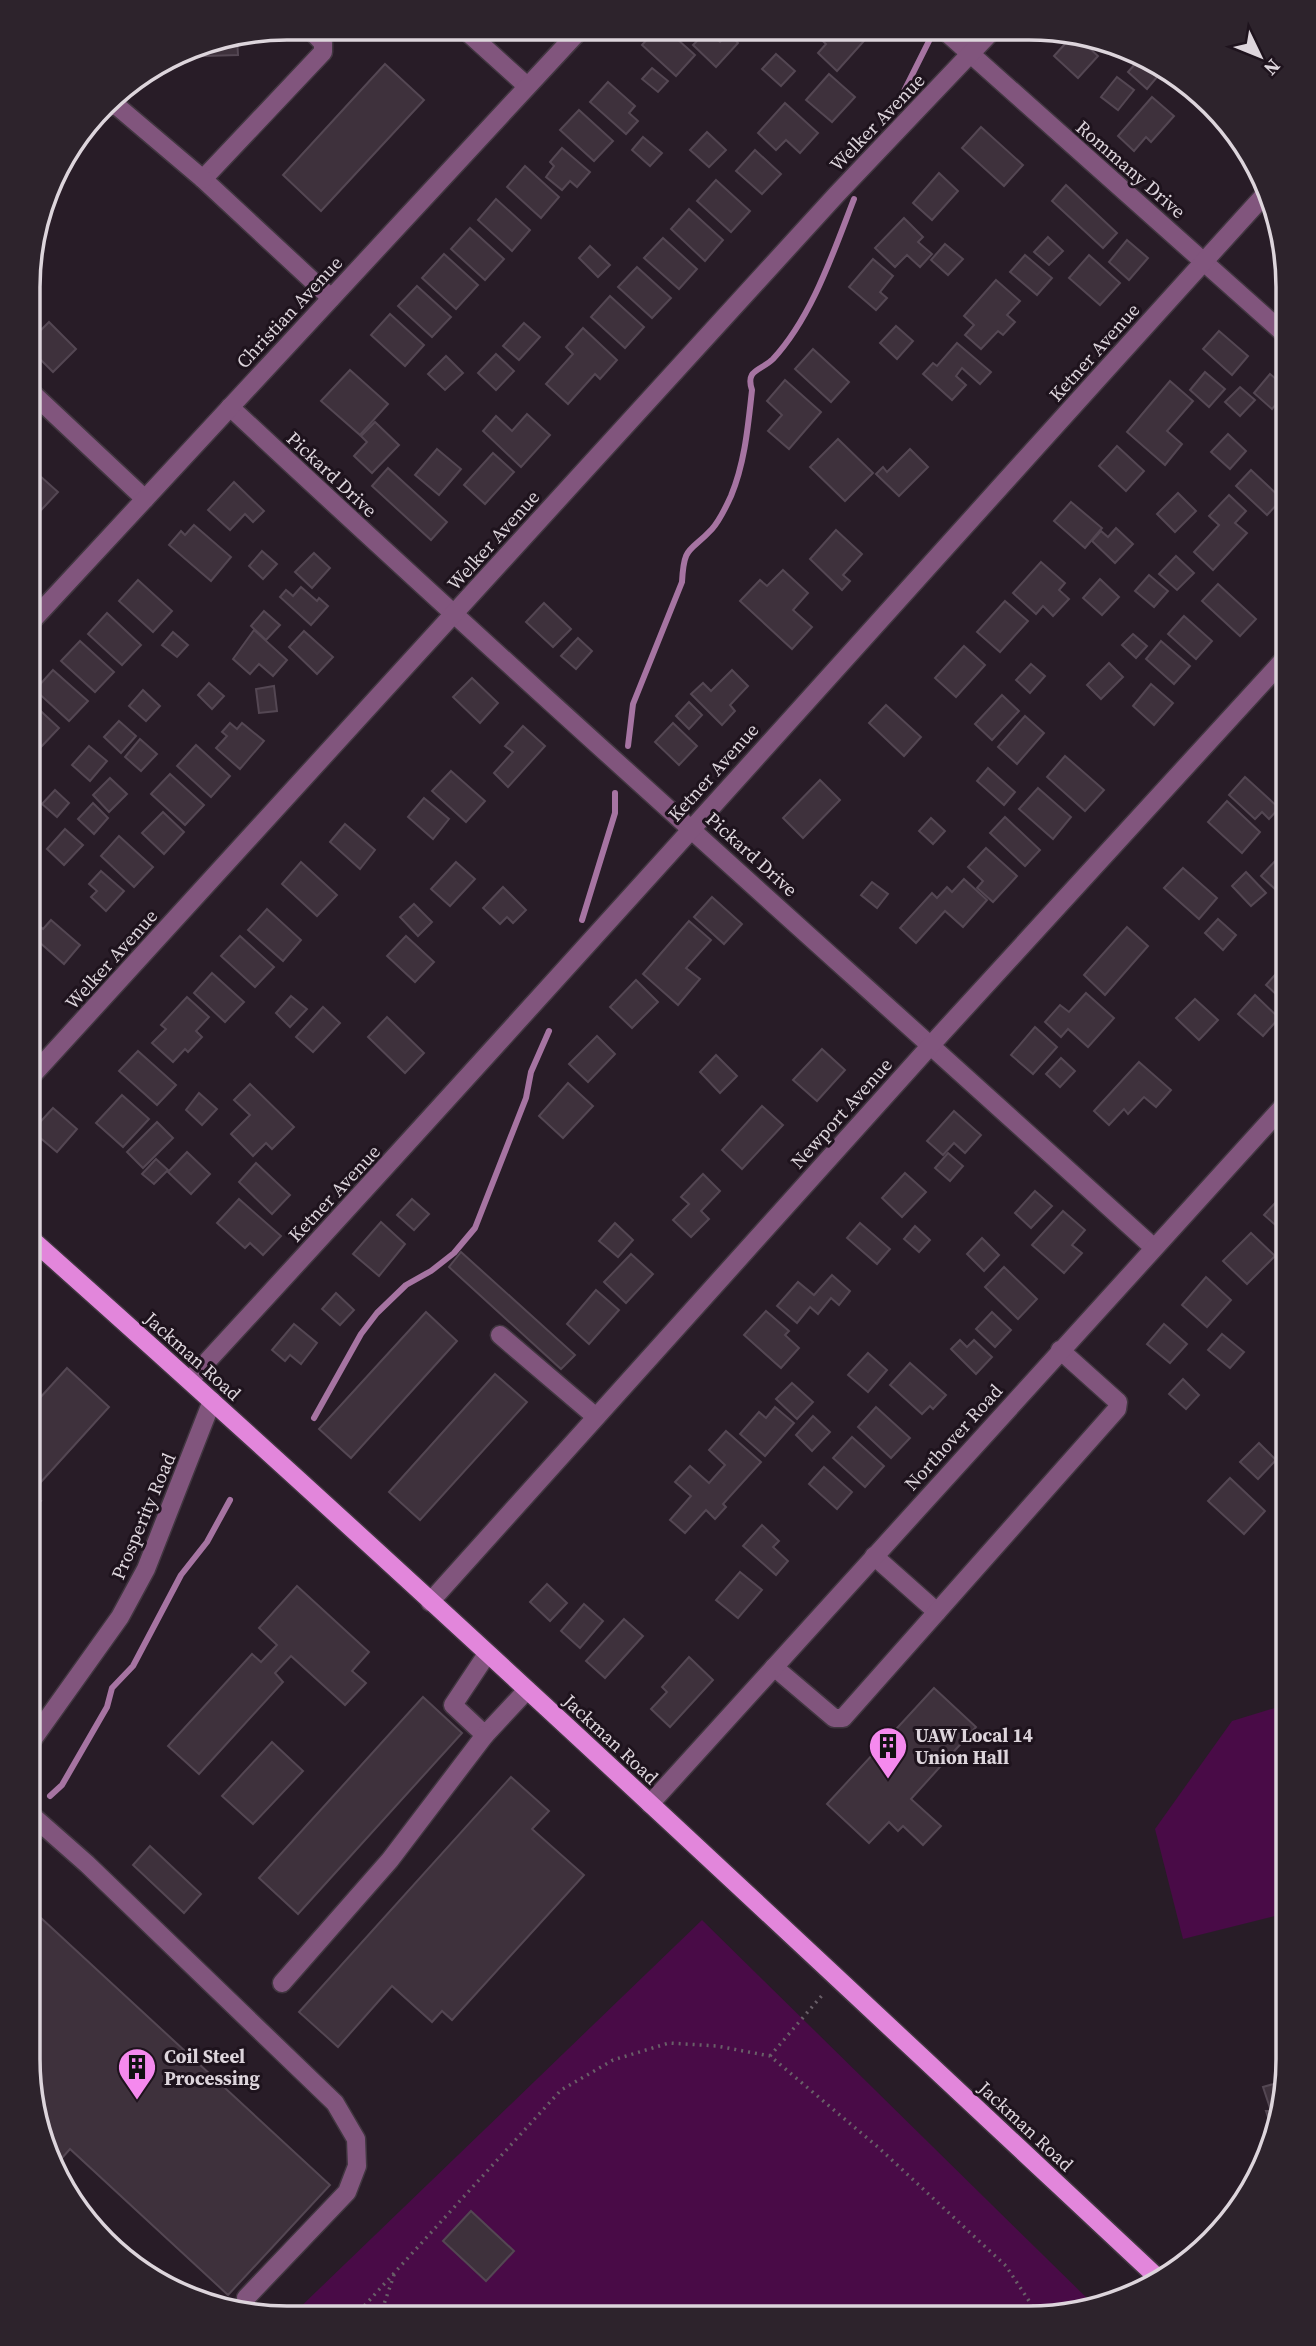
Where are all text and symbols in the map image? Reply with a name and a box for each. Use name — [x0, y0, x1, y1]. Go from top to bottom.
north arrow — [1225, 21, 1295, 91]
text: N — [1258, 54, 1287, 82]
street label: Welker Avenue — [824, 67, 930, 177]
street label: Rommany Drive — [1071, 114, 1191, 224]
street label: Christian Avenue — [230, 250, 348, 374]
street label: Ketner Avenue — [1043, 297, 1145, 407]
street label: Pickard Drive — [281, 425, 383, 523]
street label: Welker Avenue — [441, 484, 545, 596]
street label: Ketner Avenue — [662, 717, 764, 827]
street label: Pickard Drive — [701, 806, 803, 902]
street label: Welker Avenue — [59, 903, 163, 1015]
street label: Newport Avenue — [784, 1052, 898, 1174]
street label: Ketner Avenue — [282, 1139, 386, 1247]
street label: Jackman Road — [138, 1305, 247, 1406]
street label: Northover Road — [898, 1378, 1008, 1496]
street label: Prosperity Road — [105, 1448, 181, 1583]
street label: Jackman Road — [557, 1687, 664, 1790]
place label: UAW Local 14 Union Hall — [915, 1722, 1033, 1770]
building icon: UAW Local 14 Union Hall — [867, 1725, 909, 1780]
place label: Coil Steel Processing — [164, 2043, 260, 2091]
building icon: Coil Steel Processing — [116, 2046, 158, 2101]
street label: Jackman Road — [972, 2074, 1079, 2177]

